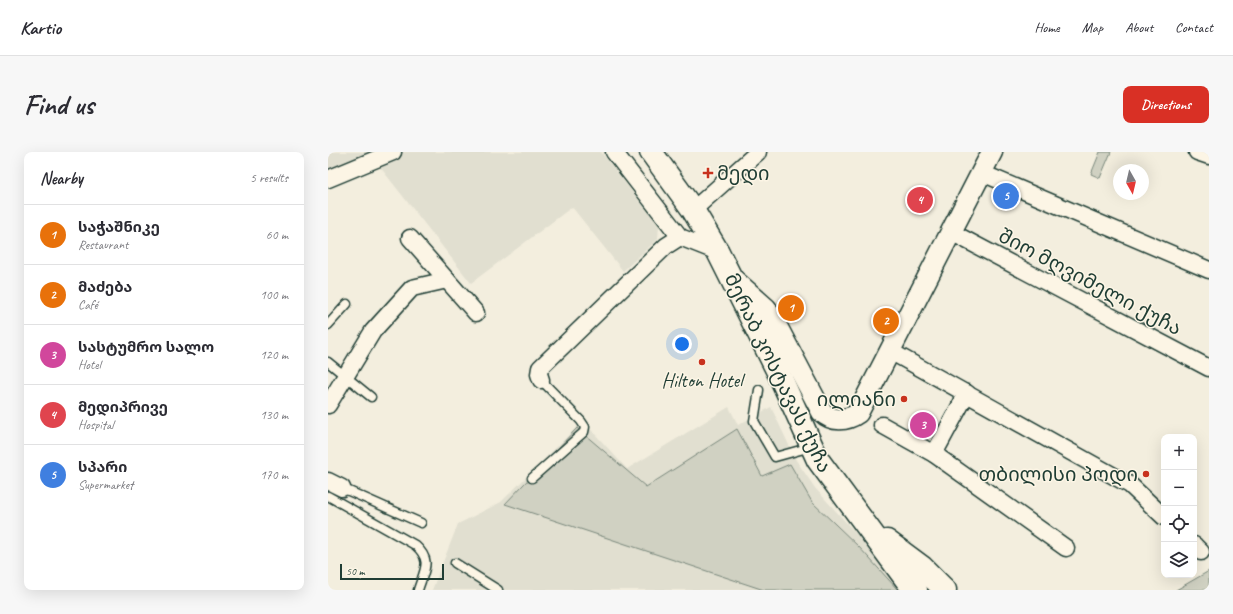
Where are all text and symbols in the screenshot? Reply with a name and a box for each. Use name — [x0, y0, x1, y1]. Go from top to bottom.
text: Kartio — [20, 16, 61, 40]
text: Home — [1034, 19, 1060, 36]
text: Map — [1082, 19, 1103, 36]
text: About — [1125, 19, 1153, 36]
text: Contact — [1175, 19, 1213, 36]
button: Directions — [1123, 86, 1209, 123]
text: Find us — [24, 87, 94, 122]
place label: მედი — [717, 161, 770, 186]
north arrow — [1113, 164, 1149, 200]
marker: მედი — [702, 167, 714, 179]
text: Nearby — [40, 168, 83, 189]
text: 5 results — [250, 170, 288, 186]
pin: 5 — [993, 181, 1019, 211]
pin: 4 — [907, 185, 933, 215]
text: საჭაშნიკე — [78, 218, 160, 237]
street label: შიო მღვიმელი ქუჩა — [994, 223, 1186, 341]
text: 1 — [50, 227, 56, 243]
text: 60 m — [266, 227, 288, 243]
text: Restaurant — [78, 237, 128, 253]
street label: მერაბ კოსტავას ქუჩა — [719, 269, 837, 477]
text: მაძება — [78, 278, 132, 297]
text: 2 — [50, 287, 56, 303]
text: 100 m — [260, 287, 288, 303]
pin: 1 — [778, 293, 804, 323]
text: Café — [78, 297, 98, 313]
pin: 2 — [873, 306, 899, 336]
your location — [672, 334, 692, 354]
text: სასტუმრო სალო — [78, 338, 214, 357]
text: 3 — [50, 347, 56, 363]
text: 120 m — [260, 347, 288, 363]
text: Hotel — [78, 357, 101, 373]
marker: Hilton Hotel — [697, 357, 707, 367]
place label: Hilton Hotel — [662, 368, 746, 393]
place label: ილიანი — [817, 387, 896, 412]
marker: ილიანი — [899, 394, 909, 404]
text: მედიპრივე — [78, 398, 168, 417]
text: 4 — [50, 407, 56, 423]
text: 130 m — [260, 407, 288, 423]
pin: 3 — [910, 410, 936, 440]
text: Hospital — [78, 417, 114, 433]
map controls — [1161, 434, 1197, 578]
button: + — [1161, 434, 1197, 470]
text: სპარი — [78, 458, 127, 477]
place label: თბილისი პოდი — [978, 462, 1138, 487]
text: 5 — [50, 467, 56, 483]
text: 170 m — [260, 467, 288, 483]
marker: თბილისი პოდი — [1141, 469, 1151, 479]
button: − — [1161, 470, 1197, 506]
text: Supermarket — [78, 477, 133, 493]
button: locate — [1161, 506, 1197, 542]
button: layers — [1161, 542, 1197, 578]
scale bar — [340, 562, 444, 581]
text: 50 m — [346, 564, 365, 578]

